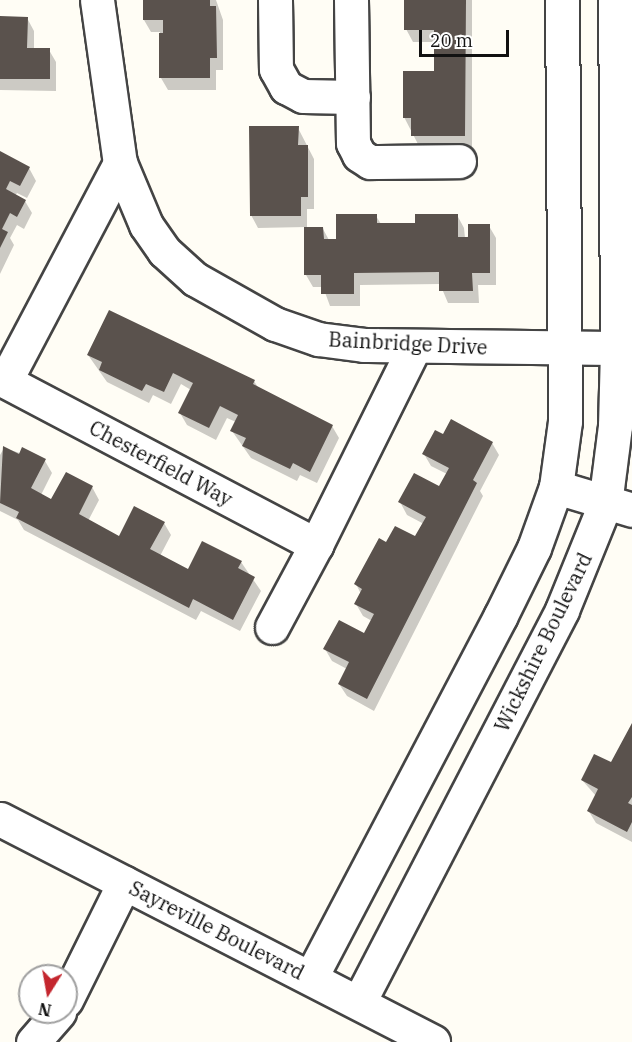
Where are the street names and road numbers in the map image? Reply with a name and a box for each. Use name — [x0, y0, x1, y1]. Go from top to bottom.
street label: Bainbridge Drive — [328, 327, 488, 359]
street label: Chesterfield Way — [85, 415, 237, 511]
street label: Wickshire Boulevard — [489, 549, 597, 735]
street label: Sayreville Boulevard — [125, 875, 309, 985]

